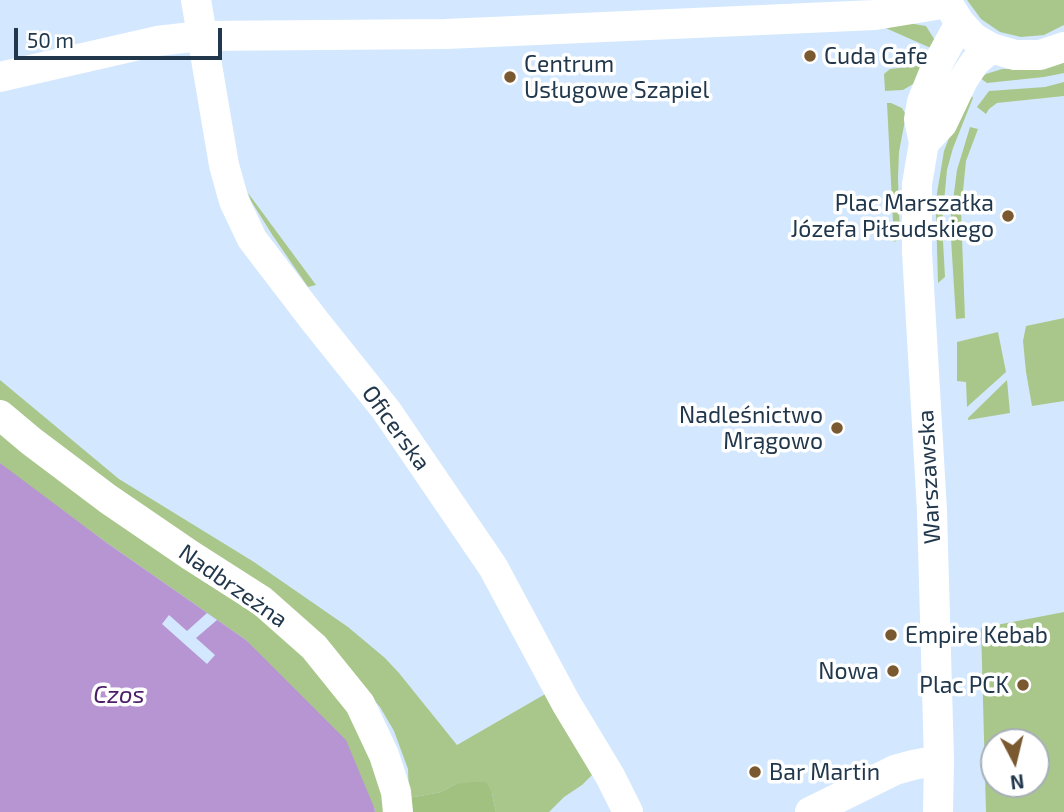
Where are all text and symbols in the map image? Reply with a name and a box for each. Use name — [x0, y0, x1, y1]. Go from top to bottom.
scale bar — [18, 14, 226, 58]
text: 50 m — [27, 27, 74, 52]
place label: Cuda Cafe — [824, 42, 928, 70]
marker: Cuda Cafe — [802, 48, 818, 64]
place label: Centrum Usługowe Szapiel — [524, 50, 709, 104]
marker: Centrum Usługowe Szapiel — [502, 69, 518, 85]
place label: Plac Marszałka Józefa Piłsudskiego — [791, 189, 994, 243]
marker: Plac Marszałka Józefa Piłsudskiego — [1000, 208, 1016, 224]
street label: Oficerska — [356, 380, 436, 476]
place label: Nadleśnictwo Mrągowo — [679, 401, 823, 455]
street label: Warszawska — [912, 409, 946, 545]
marker: Nadleśnictwo Mrągowo — [829, 420, 845, 436]
street label: Nadbrzeżna — [173, 539, 293, 633]
place label: Empire Kebab — [905, 621, 1048, 649]
marker: Empire Kebab — [883, 627, 899, 643]
place label: Nowa — [818, 657, 879, 685]
marker: Nowa — [885, 663, 901, 679]
place label: Plac PCK — [919, 671, 1009, 699]
marker: Plac PCK — [1015, 677, 1031, 693]
water label: Czos — [93, 681, 145, 709]
north arrow — [980, 728, 1050, 798]
place label: Bar Martin — [769, 758, 880, 786]
marker: Bar Martin — [747, 764, 763, 780]
text: N — [1009, 770, 1026, 795]

